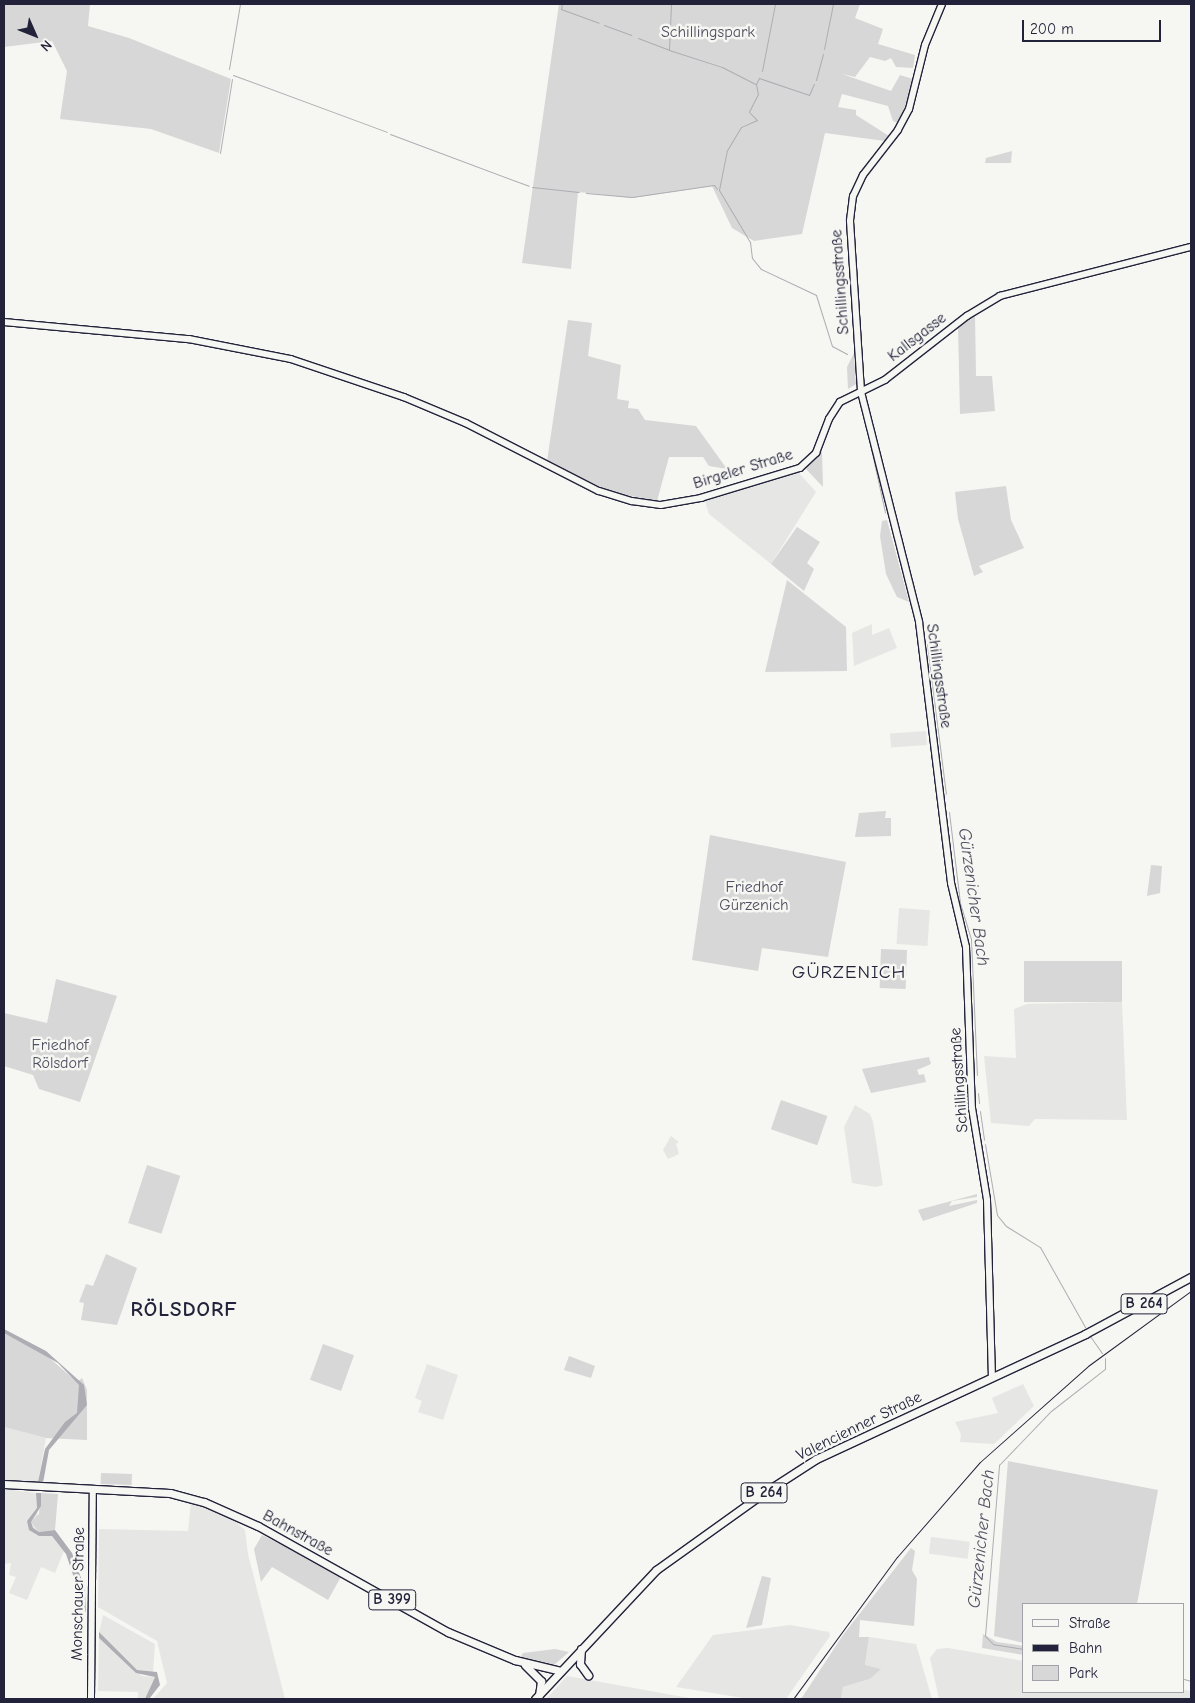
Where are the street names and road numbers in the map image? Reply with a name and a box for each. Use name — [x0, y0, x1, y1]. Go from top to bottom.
street label: Schillingsstraße — [827, 229, 853, 335]
street label: Kallsgasse — [884, 308, 950, 366]
street label: Birgeler Straße — [691, 445, 795, 493]
street label: Schillingsstraße — [922, 623, 956, 729]
street label: Schillingsstraße — [946, 1027, 972, 1133]
road number: B 264 — [1120, 1292, 1168, 1316]
street label: Valencienner Straße — [793, 1387, 925, 1465]
road number: B 264 — [740, 1480, 788, 1506]
street label: Bahnstraße — [259, 1506, 337, 1560]
street label: Monschauer Straße — [67, 1527, 89, 1661]
road number: B 399 — [367, 1588, 417, 1612]

